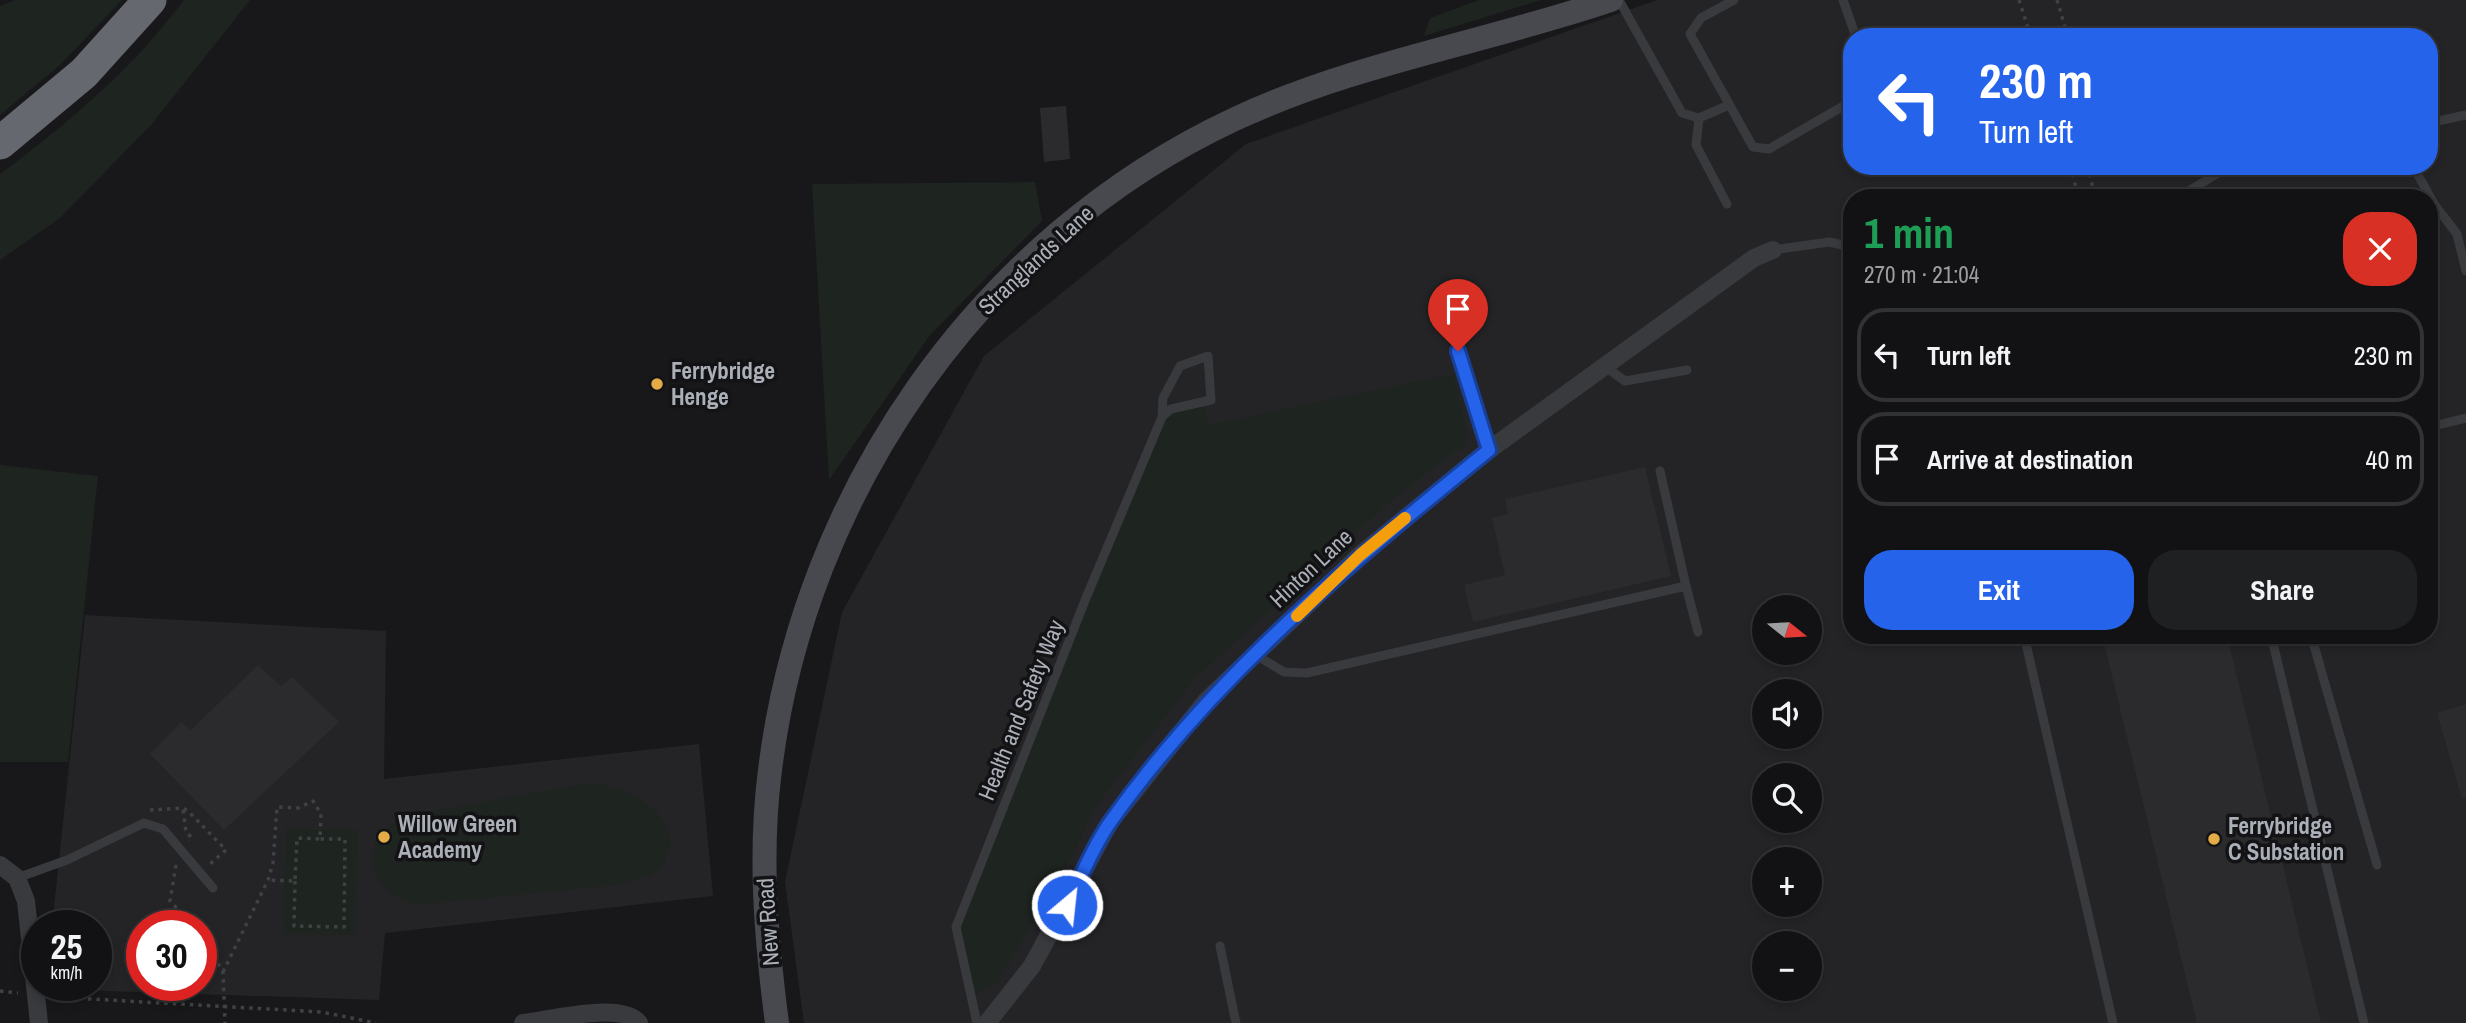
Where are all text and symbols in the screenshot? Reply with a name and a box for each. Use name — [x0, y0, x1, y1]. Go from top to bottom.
text: 230 m — [1979, 47, 2093, 113]
icon: left — [1864, 56, 1955, 147]
text: Turn left — [1979, 110, 2073, 153]
street label: Stranglands Lane — [971, 198, 1100, 321]
text: 1 min — [1864, 205, 1954, 261]
button: close — [2343, 212, 2417, 286]
text: 270 m · 21:04 — [1864, 259, 1979, 290]
pin — [1428, 279, 1488, 351]
icon: arrive — [1439, 290, 1477, 328]
icon: left — [1868, 336, 1906, 374]
text: Turn left — [1927, 338, 2011, 373]
text: 230 m — [2354, 338, 2413, 373]
place label: Ferrybridge Henge — [671, 355, 775, 412]
marker: Ferrybridge Henge — [649, 376, 665, 392]
icon: arrive — [1868, 440, 1906, 478]
text: Arrive at destination — [1927, 442, 2133, 477]
text: 40 m — [2366, 442, 2413, 477]
street label: Hinton Lane — [1263, 521, 1359, 614]
button: Exit — [1864, 550, 2134, 630]
button: Share — [2148, 550, 2417, 630]
north arrow — [1752, 595, 1822, 665]
map controls — [1752, 595, 1822, 1001]
street label: Health and Safety Way — [970, 614, 1071, 805]
button: sound — [1752, 679, 1822, 749]
button: search — [1752, 763, 1822, 833]
place label: Willow Green Academy — [398, 808, 517, 865]
place label: Ferrybridge C Substation — [2228, 810, 2344, 867]
marker: Willow Green Academy — [376, 829, 392, 845]
marker: Ferrybridge C Substation — [2206, 831, 2222, 847]
button: + — [1752, 847, 1822, 917]
position arrow — [1030, 868, 1104, 942]
street label: New Road — [749, 877, 786, 967]
speed limit sign: 30 — [126, 910, 217, 1001]
text: 25 — [51, 923, 82, 970]
button: − — [1752, 931, 1822, 1001]
text: km/h — [51, 960, 83, 985]

